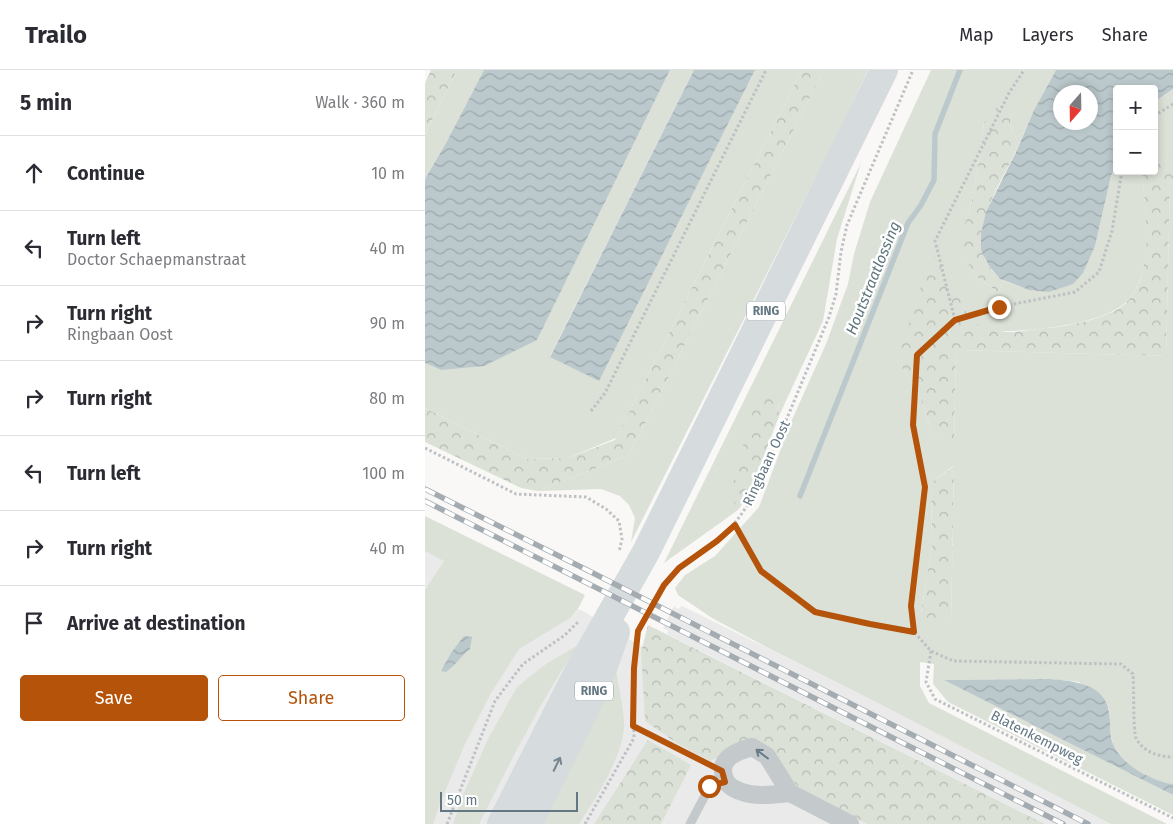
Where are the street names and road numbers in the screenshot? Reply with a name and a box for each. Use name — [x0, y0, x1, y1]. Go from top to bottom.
road number: RING — [747, 302, 785, 320]
street label: Ringbaan Oost — [739, 417, 794, 509]
road number: RING — [575, 682, 613, 700]
street label: Blatenkempweg — [988, 707, 1086, 768]

